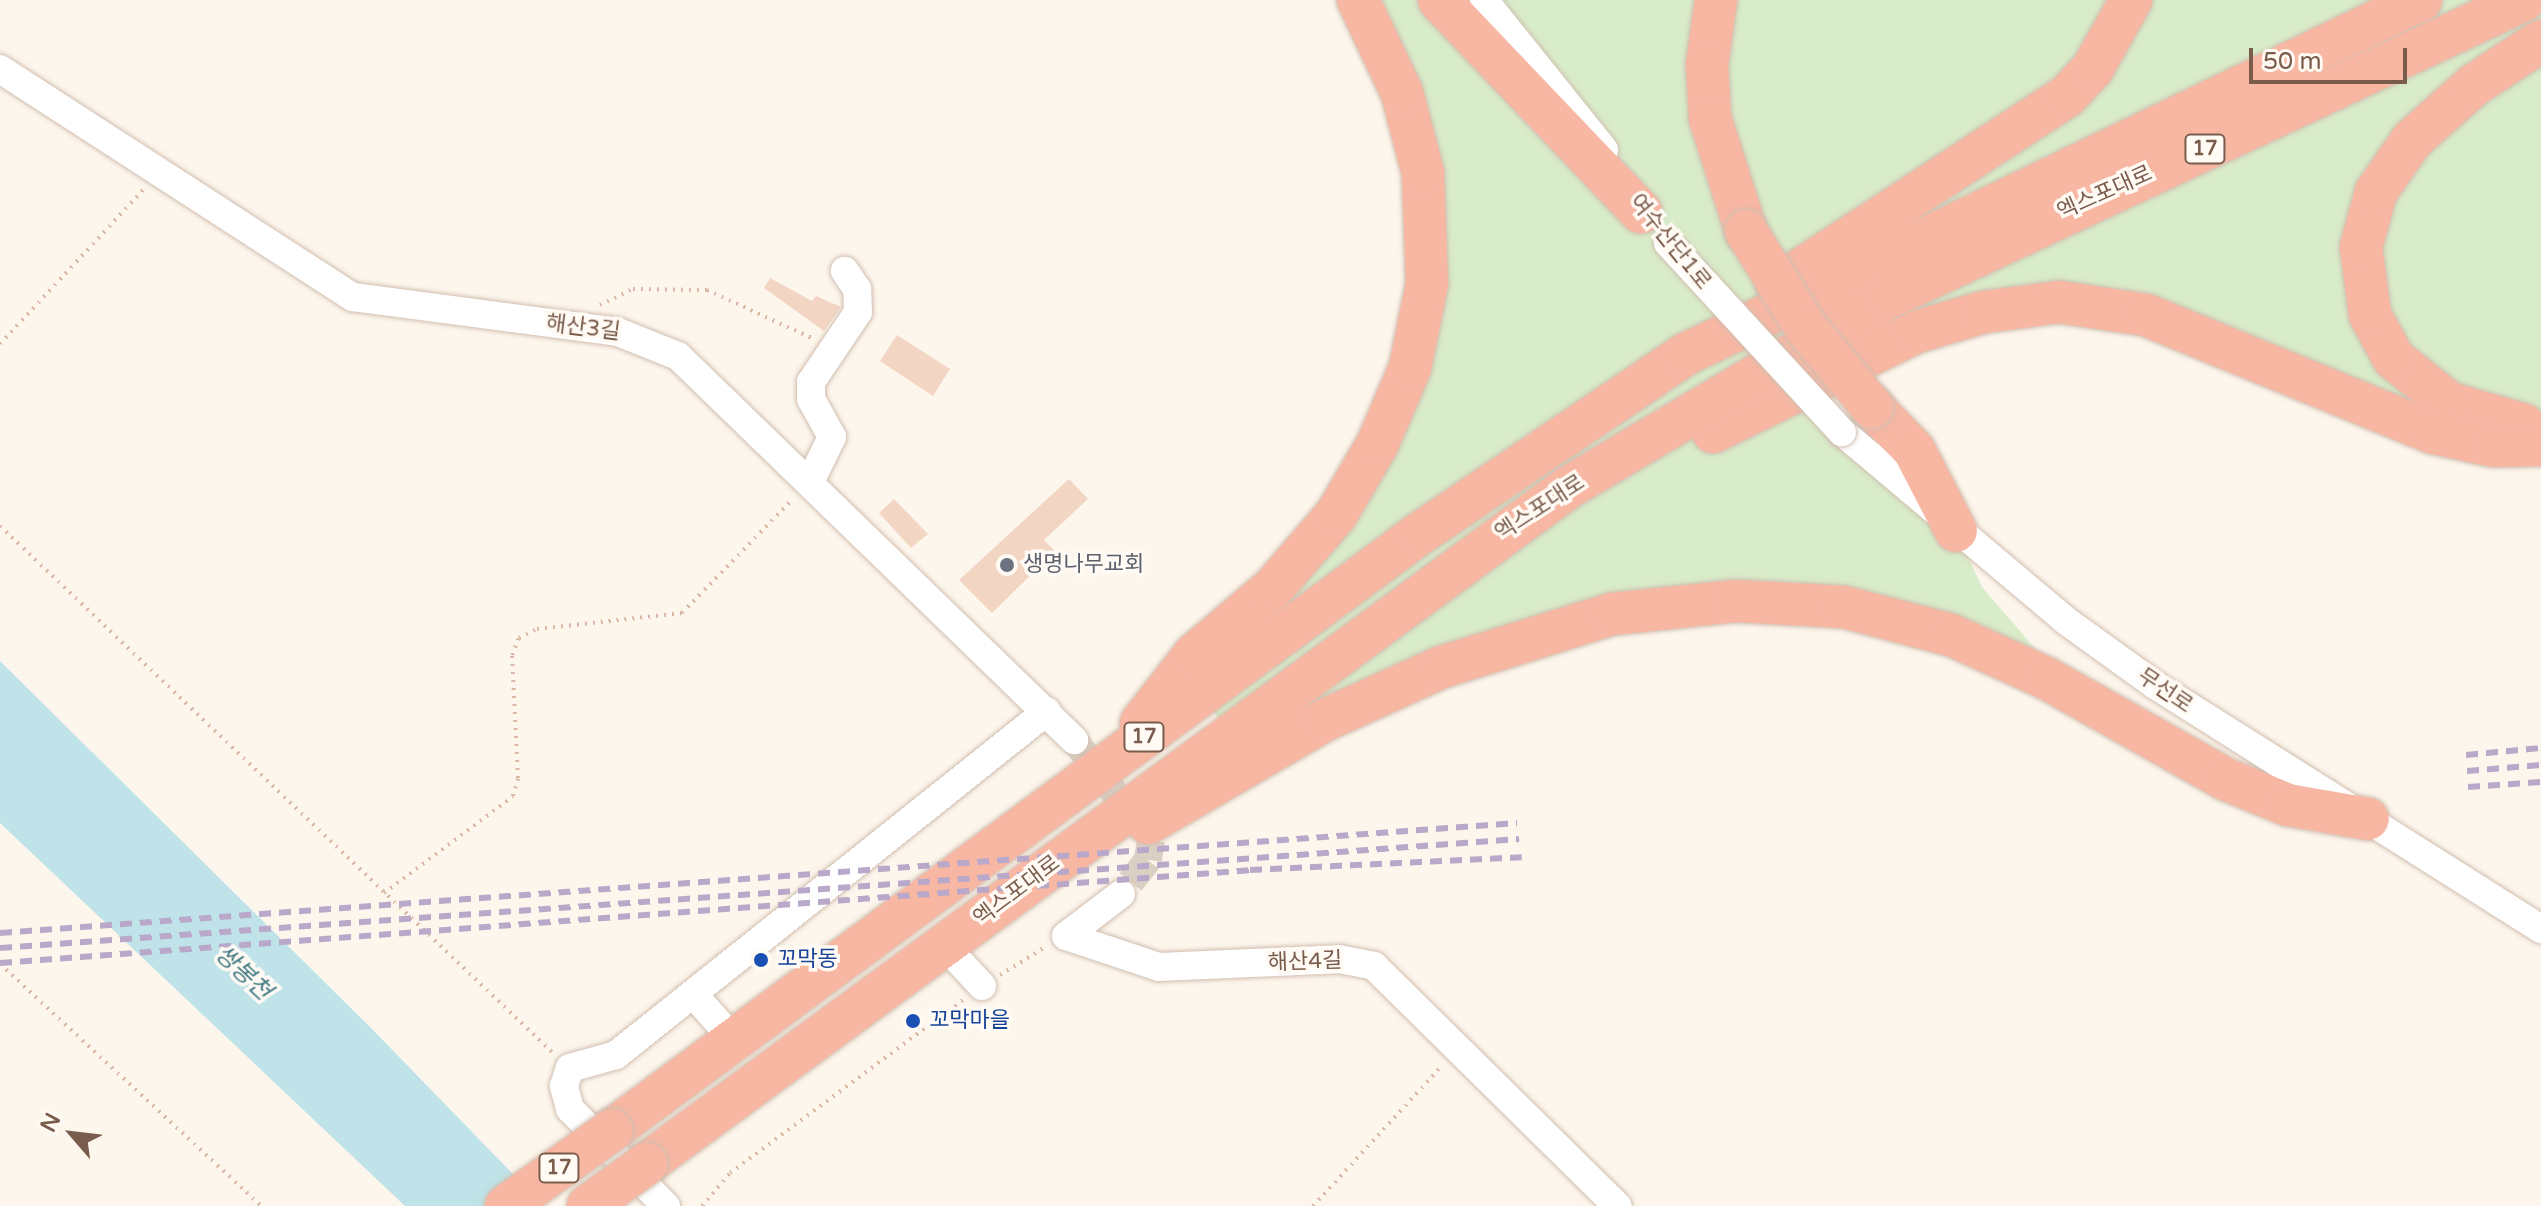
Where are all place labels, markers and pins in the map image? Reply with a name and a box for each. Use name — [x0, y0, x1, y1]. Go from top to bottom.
place label: 생명나무교회 — [1023, 552, 1144, 578]
marker: 생명나무교회 — [998, 556, 1016, 574]
place label: 꼬막동 — [777, 947, 838, 973]
marker: 꼬막동 — [752, 951, 770, 969]
place label: 꼬막마을 — [929, 1008, 1010, 1034]
marker: 꼬막마을 — [904, 1012, 922, 1030]

